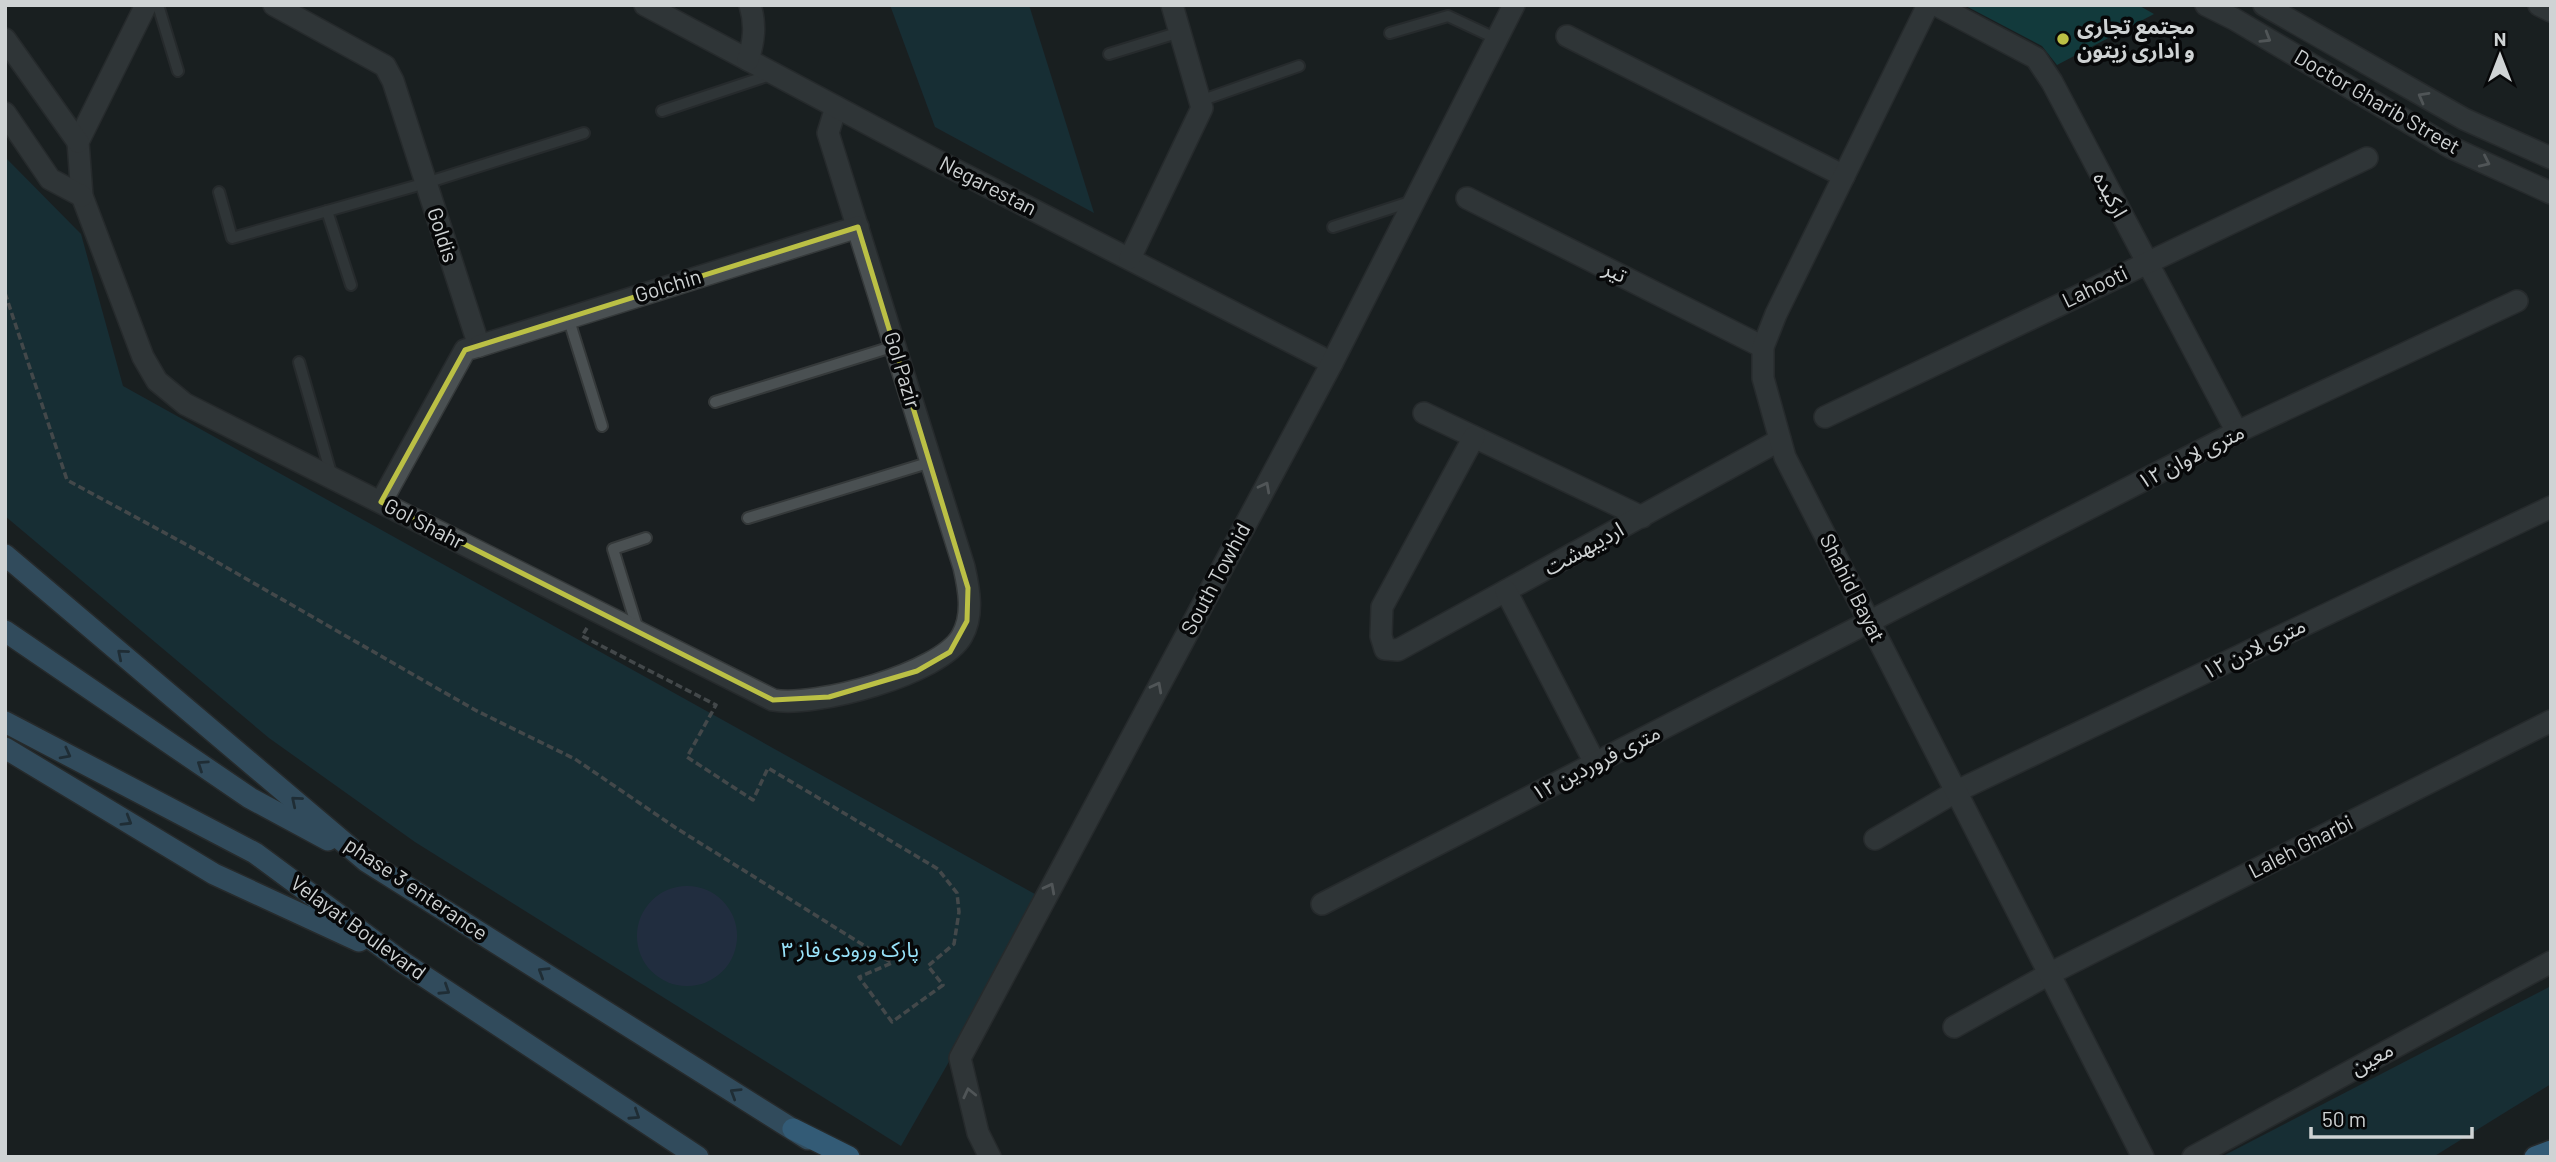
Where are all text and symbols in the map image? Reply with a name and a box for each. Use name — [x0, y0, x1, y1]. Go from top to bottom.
place label: مجتمع تجاری و اداری زیتون — [2077, 13, 2195, 63]
north arrow — [2465, 21, 2535, 91]
text: N — [2494, 27, 2506, 50]
one-way arrow — [2258, 29, 2271, 42]
marker: مجتمع تجاری و اداری زیتون — [2055, 31, 2071, 47]
street label: Doctor Gharib Street — [2291, 43, 2465, 158]
one-way arrow — [2418, 92, 2430, 105]
street label: Negarestan — [936, 150, 1041, 220]
one-way arrow — [2477, 154, 2490, 168]
street label: ارکیده — [2088, 167, 2134, 222]
street label: Goldis — [423, 204, 464, 265]
street label: تیر — [1599, 254, 1631, 288]
street label: Lahooti — [2058, 259, 2131, 312]
street label: Golchin — [631, 263, 704, 306]
street label: Gol Pazir — [880, 328, 927, 411]
street label: ۱۲ متری لاوان — [2133, 418, 2248, 494]
one-way arrow — [1257, 482, 1270, 494]
street label: Gol Shahr — [380, 492, 469, 554]
street label: اردیبهشت — [1539, 516, 1628, 581]
street label: South Towhid — [1175, 518, 1255, 638]
street label: Shahid Bayat — [1815, 529, 1891, 646]
street label: ۱۲ متری لادن — [2197, 612, 2310, 684]
one-way arrow — [118, 650, 131, 662]
one-way arrow — [1149, 682, 1162, 695]
street label: ۱۲ متری فروردین — [1527, 718, 1664, 806]
one-way arrow — [59, 746, 71, 759]
one-way arrow — [197, 761, 210, 773]
one-way arrow — [291, 797, 304, 809]
street label: Laleh Gharbi — [2244, 809, 2357, 883]
one-way arrow — [119, 813, 132, 826]
street label: phase 3 enterance — [341, 831, 493, 945]
street label: Velayat Boulevard — [286, 869, 431, 984]
one-way arrow — [1042, 883, 1055, 895]
park label: پارک ورودی فاز ۳ — [781, 936, 919, 963]
one-way arrow — [537, 967, 550, 980]
one-way arrow — [437, 982, 450, 994]
street label: معین — [2345, 1036, 2398, 1080]
one-way arrow — [962, 1087, 977, 1099]
one-way arrow — [730, 1088, 743, 1101]
scale bar — [2311, 1096, 2472, 1140]
text: 50 m — [2322, 1106, 2366, 1131]
one-way arrow — [627, 1107, 640, 1119]

